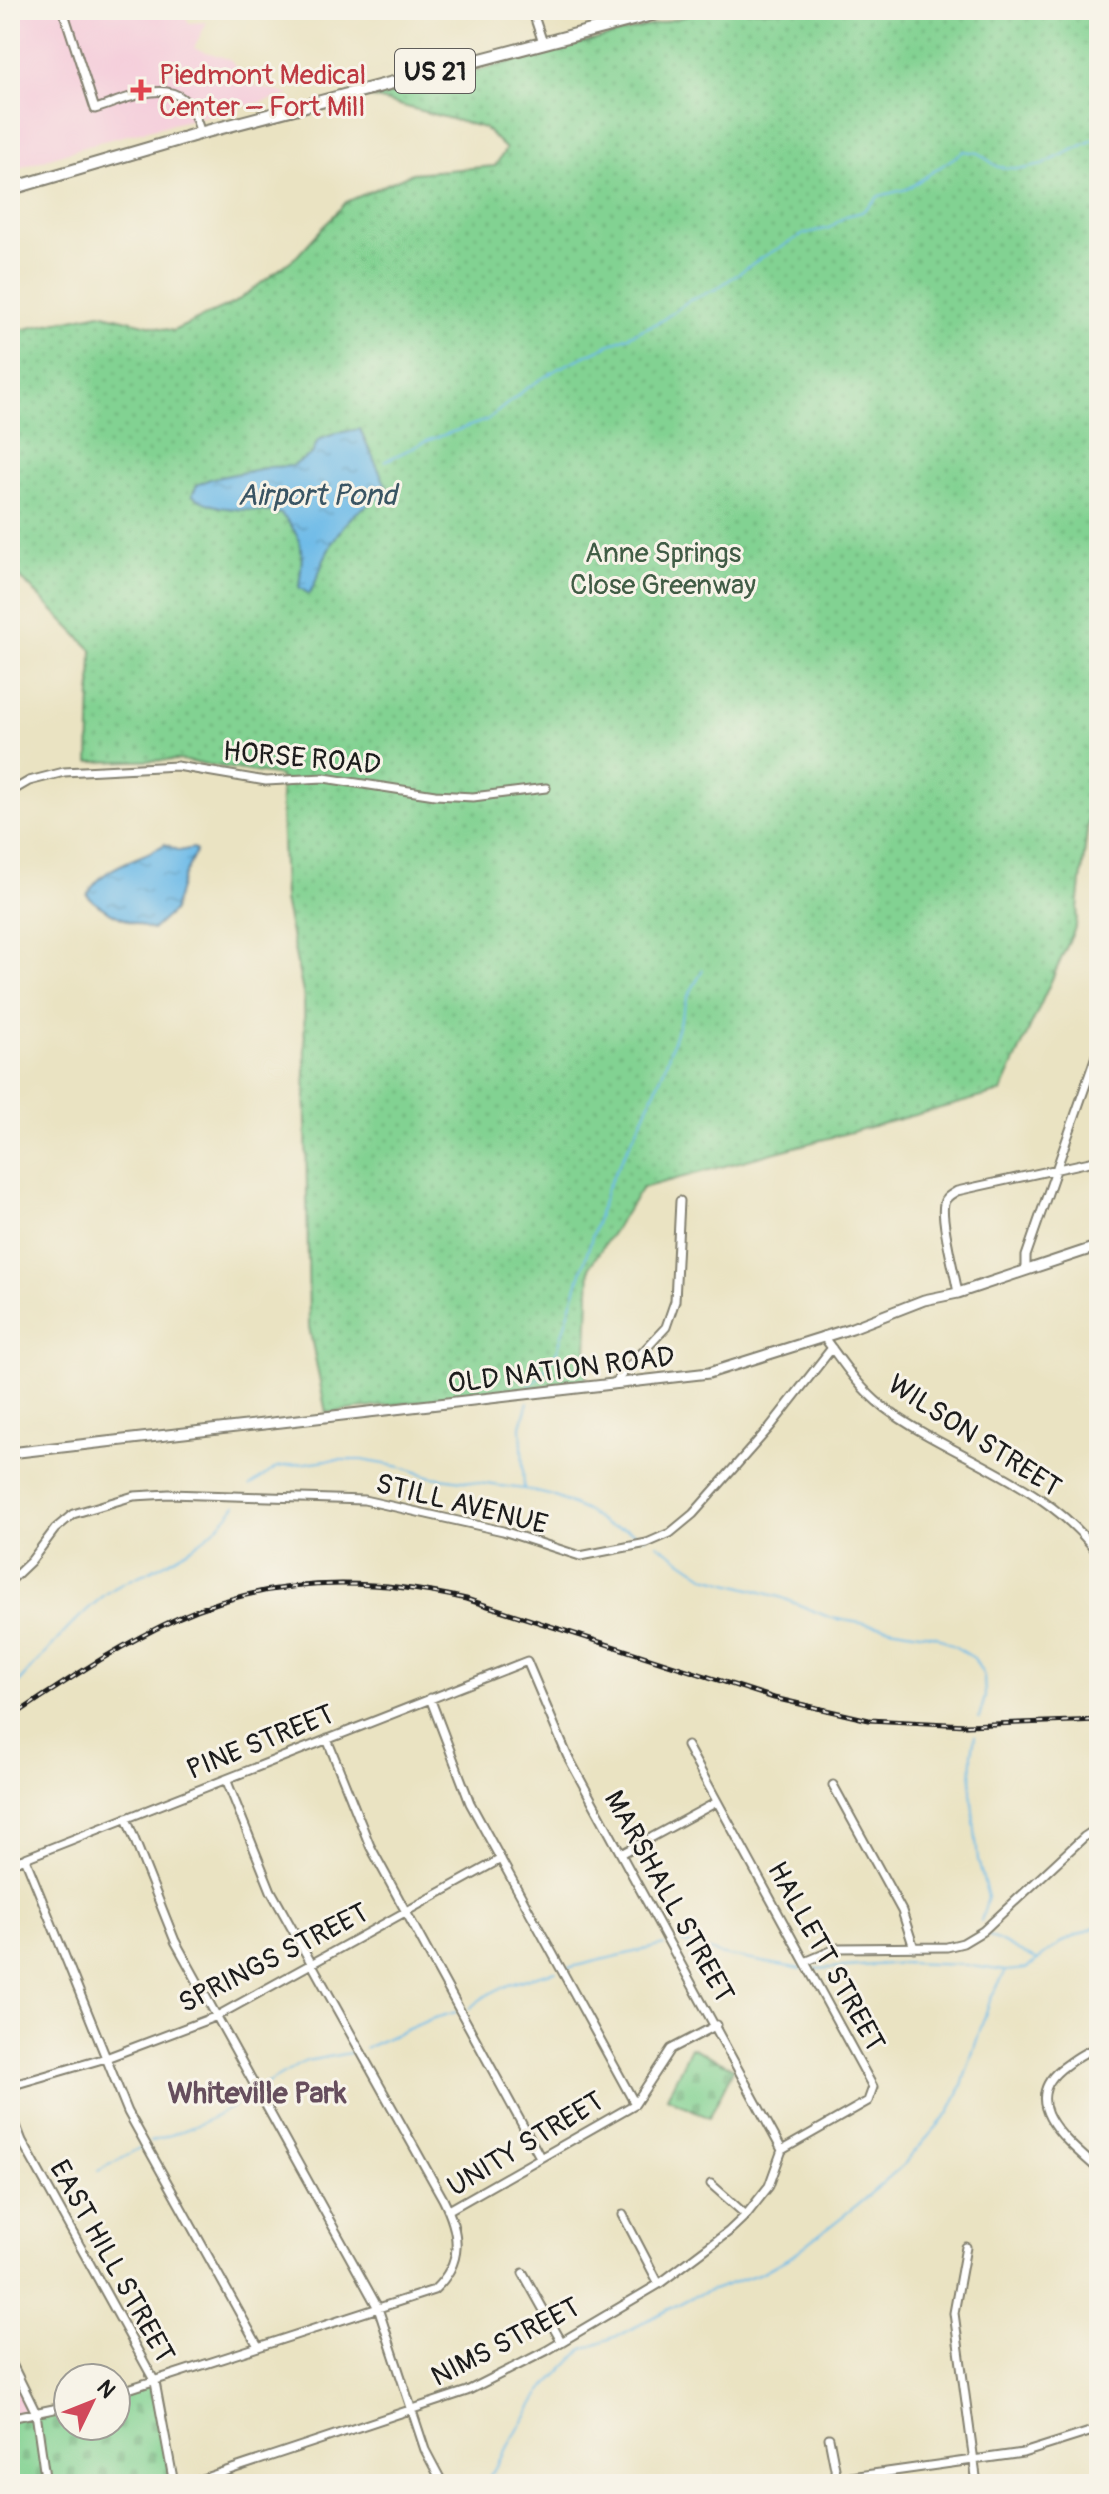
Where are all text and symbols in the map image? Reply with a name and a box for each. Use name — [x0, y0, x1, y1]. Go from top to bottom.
road number: US 21 — [395, 49, 475, 93]
place label: Piedmont Medical Center – Fort Mill — [159, 58, 366, 125]
marker: Piedmont Medical Center – Fort Mill — [130, 79, 152, 101]
water label: Airport Pond — [237, 477, 400, 514]
park label: Anne Springs Close Greenway — [570, 536, 756, 603]
street label: HORSE ROAD — [221, 734, 382, 783]
street label: OLD NATION ROAD — [446, 1339, 676, 1402]
street label: WILSON STREET — [881, 1367, 1067, 1505]
street label: STILL AVENUE — [372, 1466, 551, 1543]
street label: PINE STREET — [182, 1697, 339, 1788]
street label: MARSHALL STREET — [596, 1785, 741, 2009]
street label: HALLETT STREET — [759, 1856, 892, 2058]
street label: SPRINGS STREET — [173, 1895, 375, 2021]
district label: Whiteville Park — [167, 2075, 347, 2112]
street label: UNITY STREET — [441, 2084, 610, 2205]
street label: EAST HILL STREET — [41, 2154, 182, 2369]
street label: NIMS STREET — [426, 2290, 586, 2395]
north arrow — [52, 2362, 132, 2442]
text: N — [91, 2374, 121, 2404]

